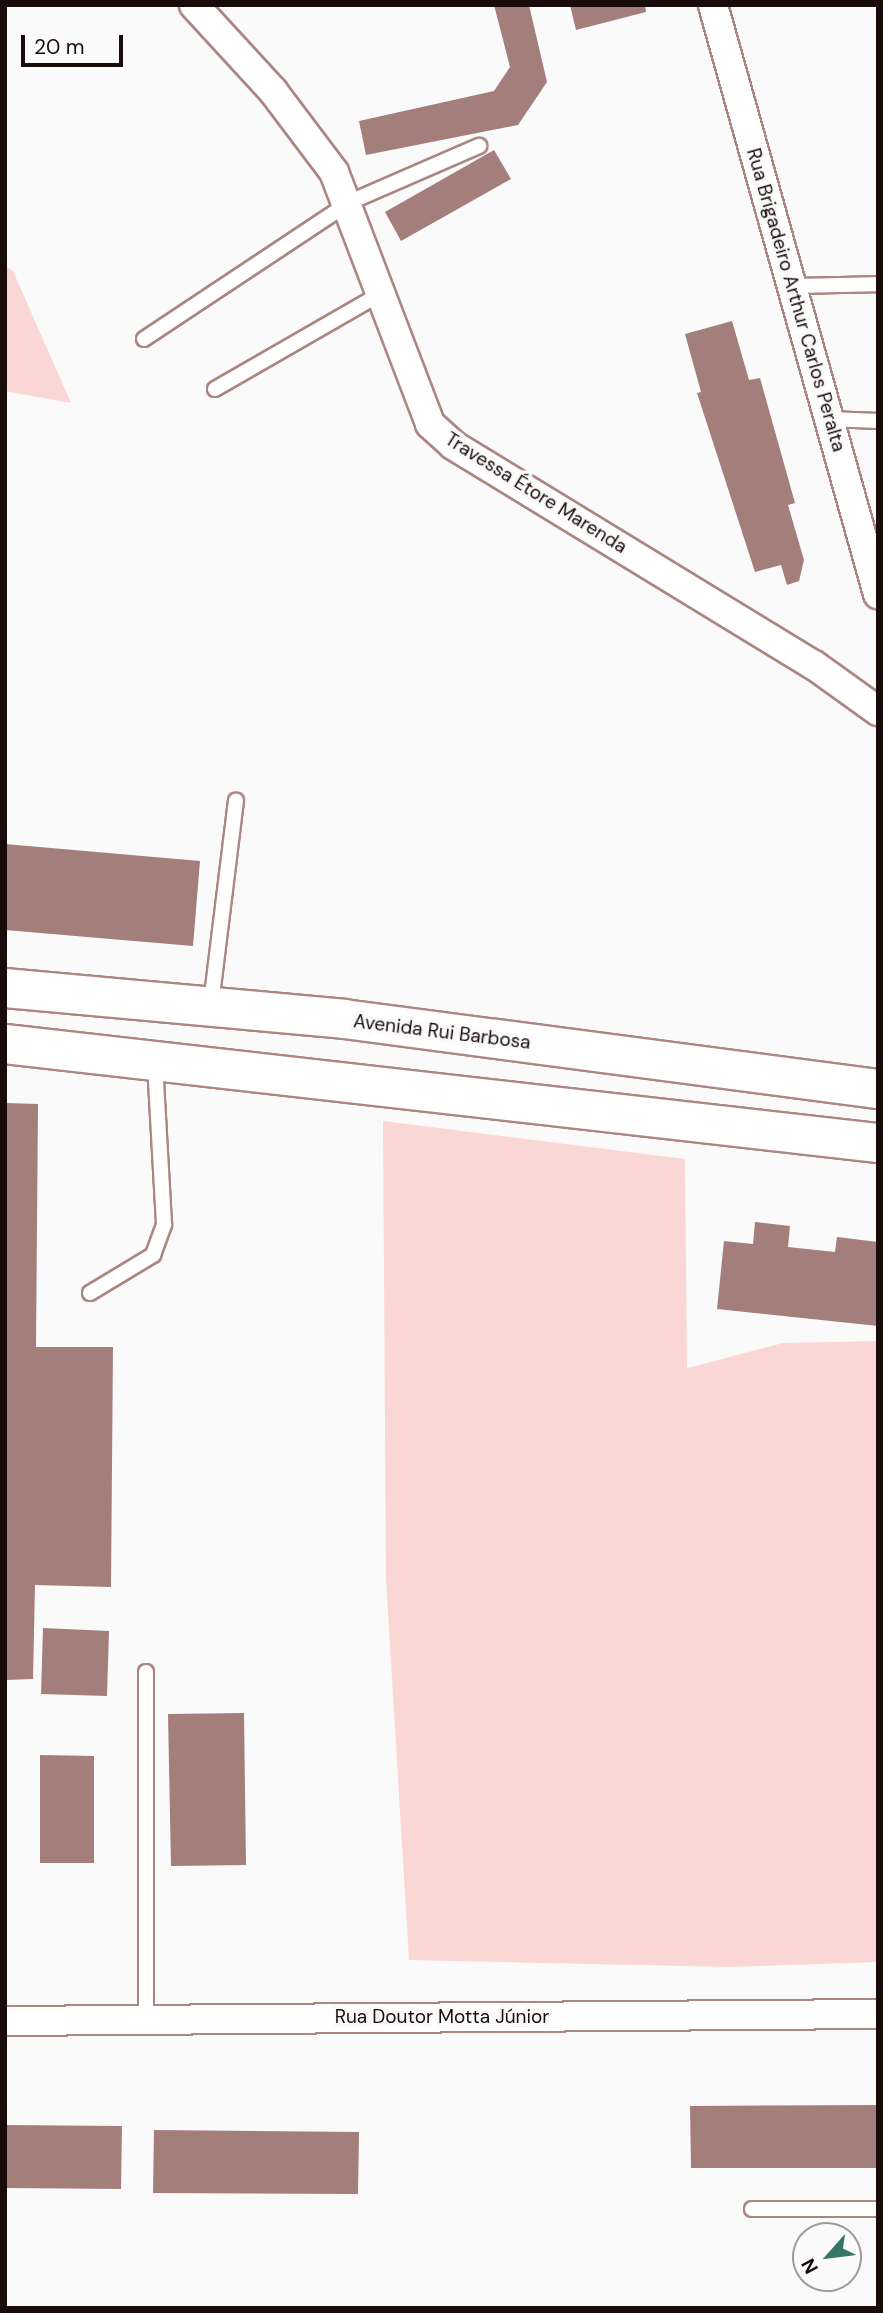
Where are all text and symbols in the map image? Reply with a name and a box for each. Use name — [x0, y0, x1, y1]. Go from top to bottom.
scale bar — [24, 21, 126, 65]
text: 20 m — [34, 33, 85, 61]
street label: Rua Brigadeiro Arthur Carlos Peralta — [742, 146, 850, 454]
street label: Travessa Étore Marenda — [441, 428, 631, 558]
street label: Avenida Rui Barbosa — [352, 1010, 532, 1054]
street label: Rua Doutor Motta Júnior — [335, 2006, 549, 2028]
north arrow — [792, 2222, 862, 2292]
text: N — [795, 2254, 824, 2278]

